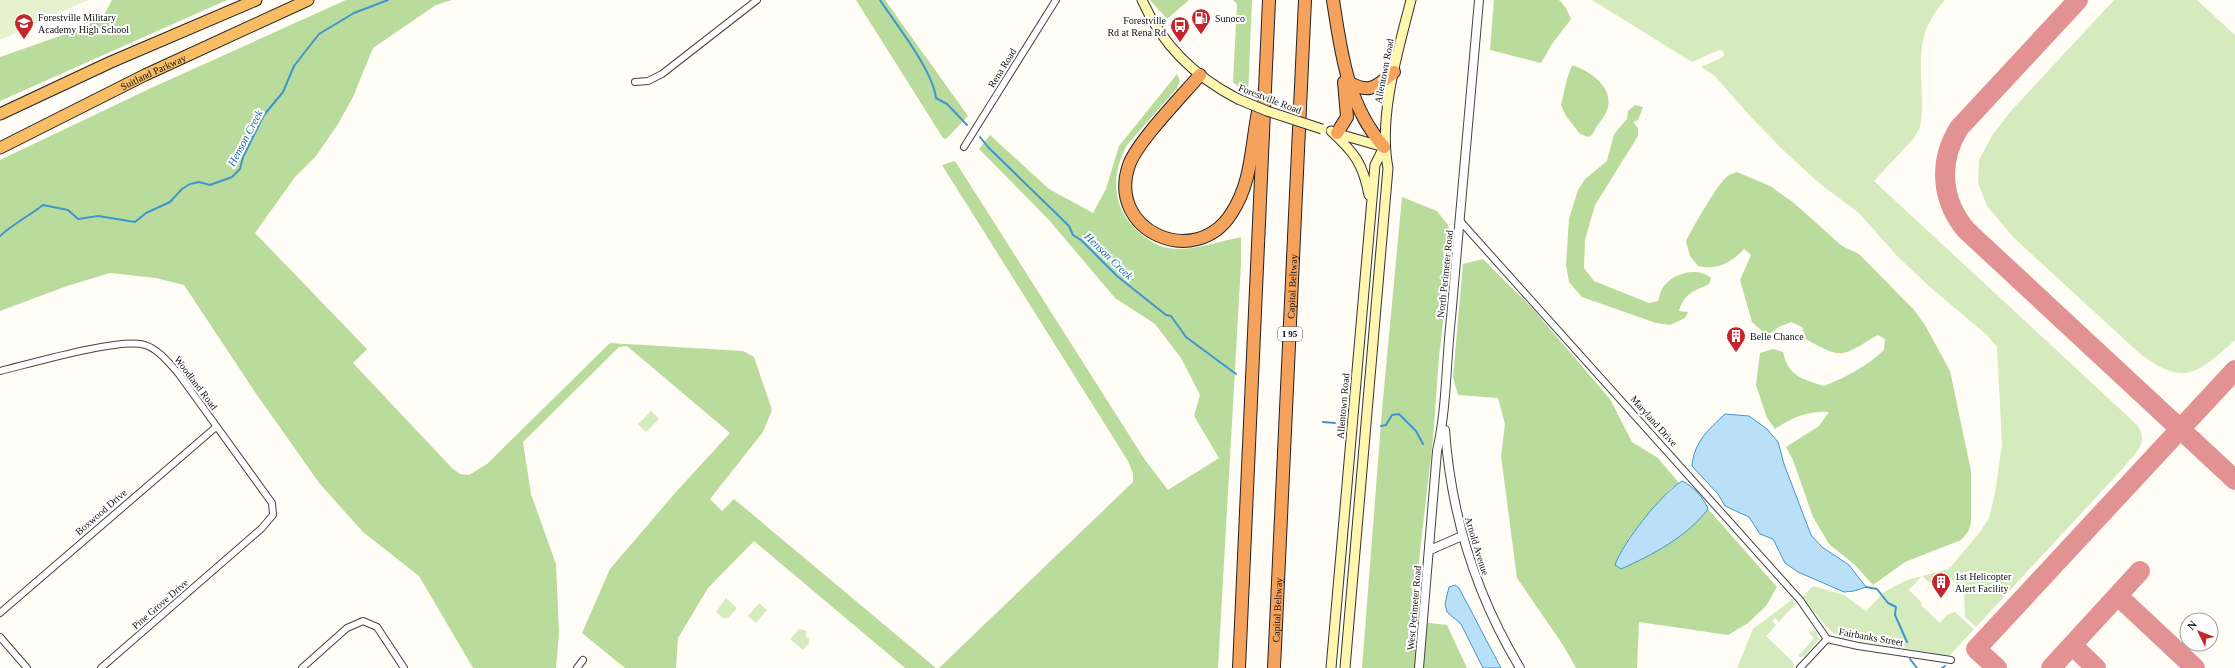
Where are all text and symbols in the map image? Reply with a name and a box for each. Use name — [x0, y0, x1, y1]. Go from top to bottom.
fuel station icon: Sunoco — [1190, 7, 1212, 35]
school or university icon: Forestville Military Academy High School — [13, 12, 35, 40]
place label: Forestville Military Academy High School — [38, 12, 129, 35]
place label: Sunoco — [1215, 13, 1245, 24]
place label: Forestville Rd at Rena Rd — [1107, 15, 1167, 38]
bus stop icon: Forestville Rd at Rena Rd — [1169, 15, 1191, 43]
street label: Allentown Road — [1372, 38, 1396, 104]
street label: Rena Road — [986, 46, 1018, 90]
street label: Suitland Parkway — [119, 52, 187, 92]
street label: Forestville Road — [1237, 82, 1303, 116]
water label: Henson Creek — [225, 107, 265, 169]
water label: Henson Creek — [1082, 229, 1136, 283]
street label: North Perimeter Road — [1435, 230, 1455, 318]
street label: Capital Beltway — [1285, 254, 1299, 319]
building icon: Belle Chance — [1725, 325, 1747, 353]
road number: I 95 — [1278, 327, 1302, 341]
place label: Belle Chance — [1750, 331, 1804, 342]
street label: Woodland Road — [172, 354, 220, 412]
street label: Allentown Road — [1335, 373, 1351, 439]
street label: Maryland Drive — [1628, 393, 1680, 449]
street label: Boxwood Drive — [73, 486, 129, 537]
street label: Arnold Avenue — [1463, 515, 1491, 577]
street label: West Perimeter Road — [1405, 565, 1423, 651]
building icon: 1st Helicopter Alert Facility — [1930, 571, 1952, 599]
place label: 1st Helicopter Alert Facility — [1955, 571, 2012, 594]
street label: Pine Grove Drive — [130, 576, 191, 631]
street label: Capital Beltway — [1270, 577, 1284, 643]
north arrow — [2179, 612, 2219, 652]
text: N — [2185, 618, 2199, 632]
street label: Fairbanks Street — [1838, 626, 1904, 648]

